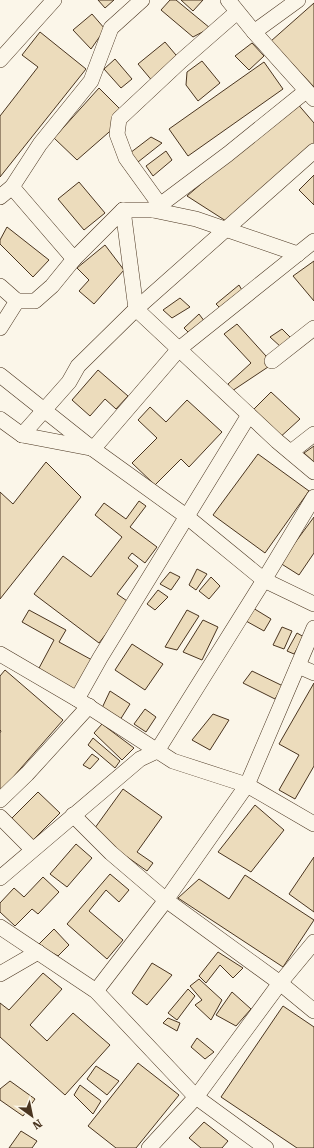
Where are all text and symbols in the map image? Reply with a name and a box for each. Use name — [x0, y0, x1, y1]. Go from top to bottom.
north arrow — [12, 1096, 52, 1136]
text: N — [30, 1116, 44, 1132]

